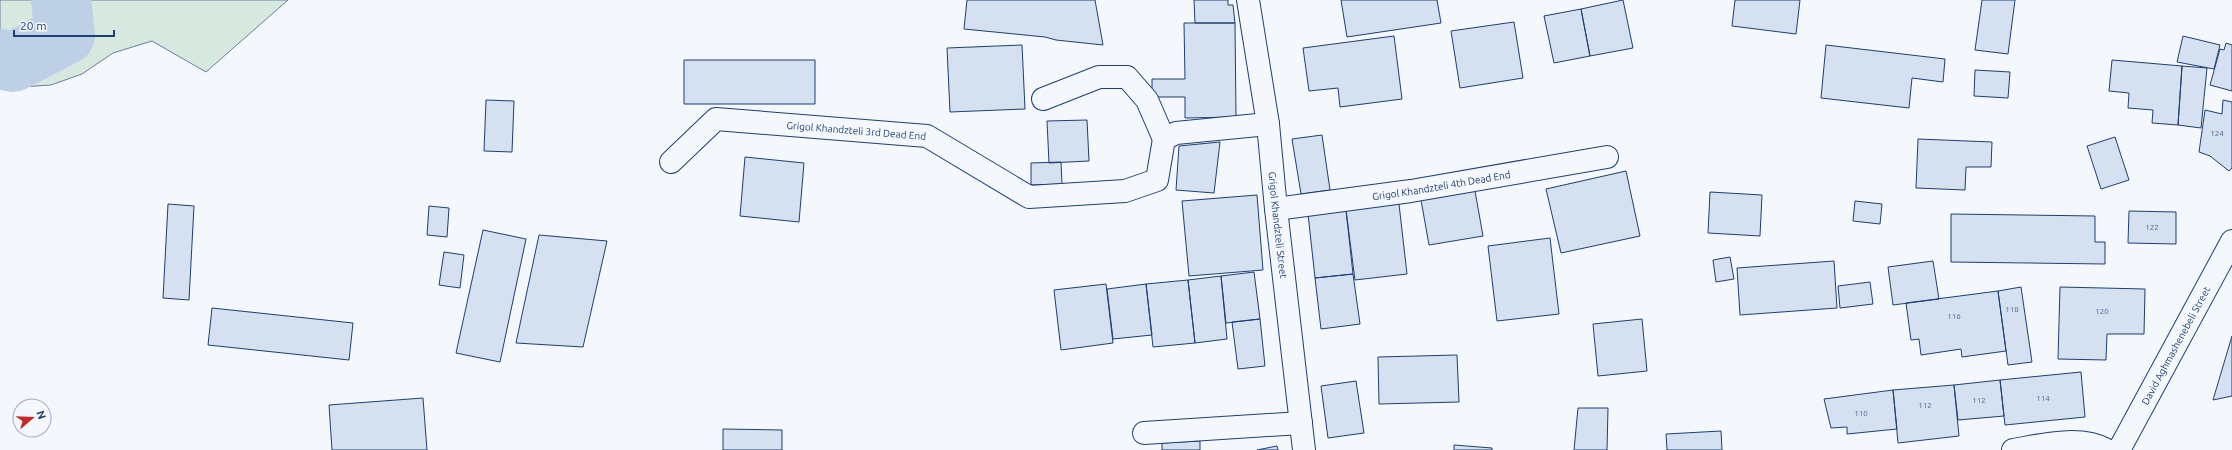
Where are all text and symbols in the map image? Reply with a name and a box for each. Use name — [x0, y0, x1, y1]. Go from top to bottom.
scale bar — [14, 12, 114, 38]
text: 20 m — [20, 19, 47, 32]
street label: Grigol Khandzteli 3rd Dead End — [786, 120, 927, 142]
house number: 124 — [2210, 129, 2224, 138]
street label: Grigol Khandzteli 4th Dead End — [1371, 169, 1512, 202]
street label: Grigol Khandzteli Street — [1266, 171, 1289, 279]
house number: 122 — [2145, 223, 2159, 232]
street label: David Aghmashenebeli Street — [2140, 284, 2213, 407]
house number: 118 — [2005, 305, 2019, 314]
house number: 120 — [2095, 307, 2109, 316]
house number: 116 — [1947, 312, 1961, 321]
house number: 114 — [2036, 394, 2050, 403]
house number: 112 — [1972, 396, 1986, 405]
north arrow — [12, 398, 52, 438]
house number: 112 — [1918, 401, 1932, 410]
text: N — [34, 409, 48, 421]
house number: 110 — [1854, 409, 1868, 418]

